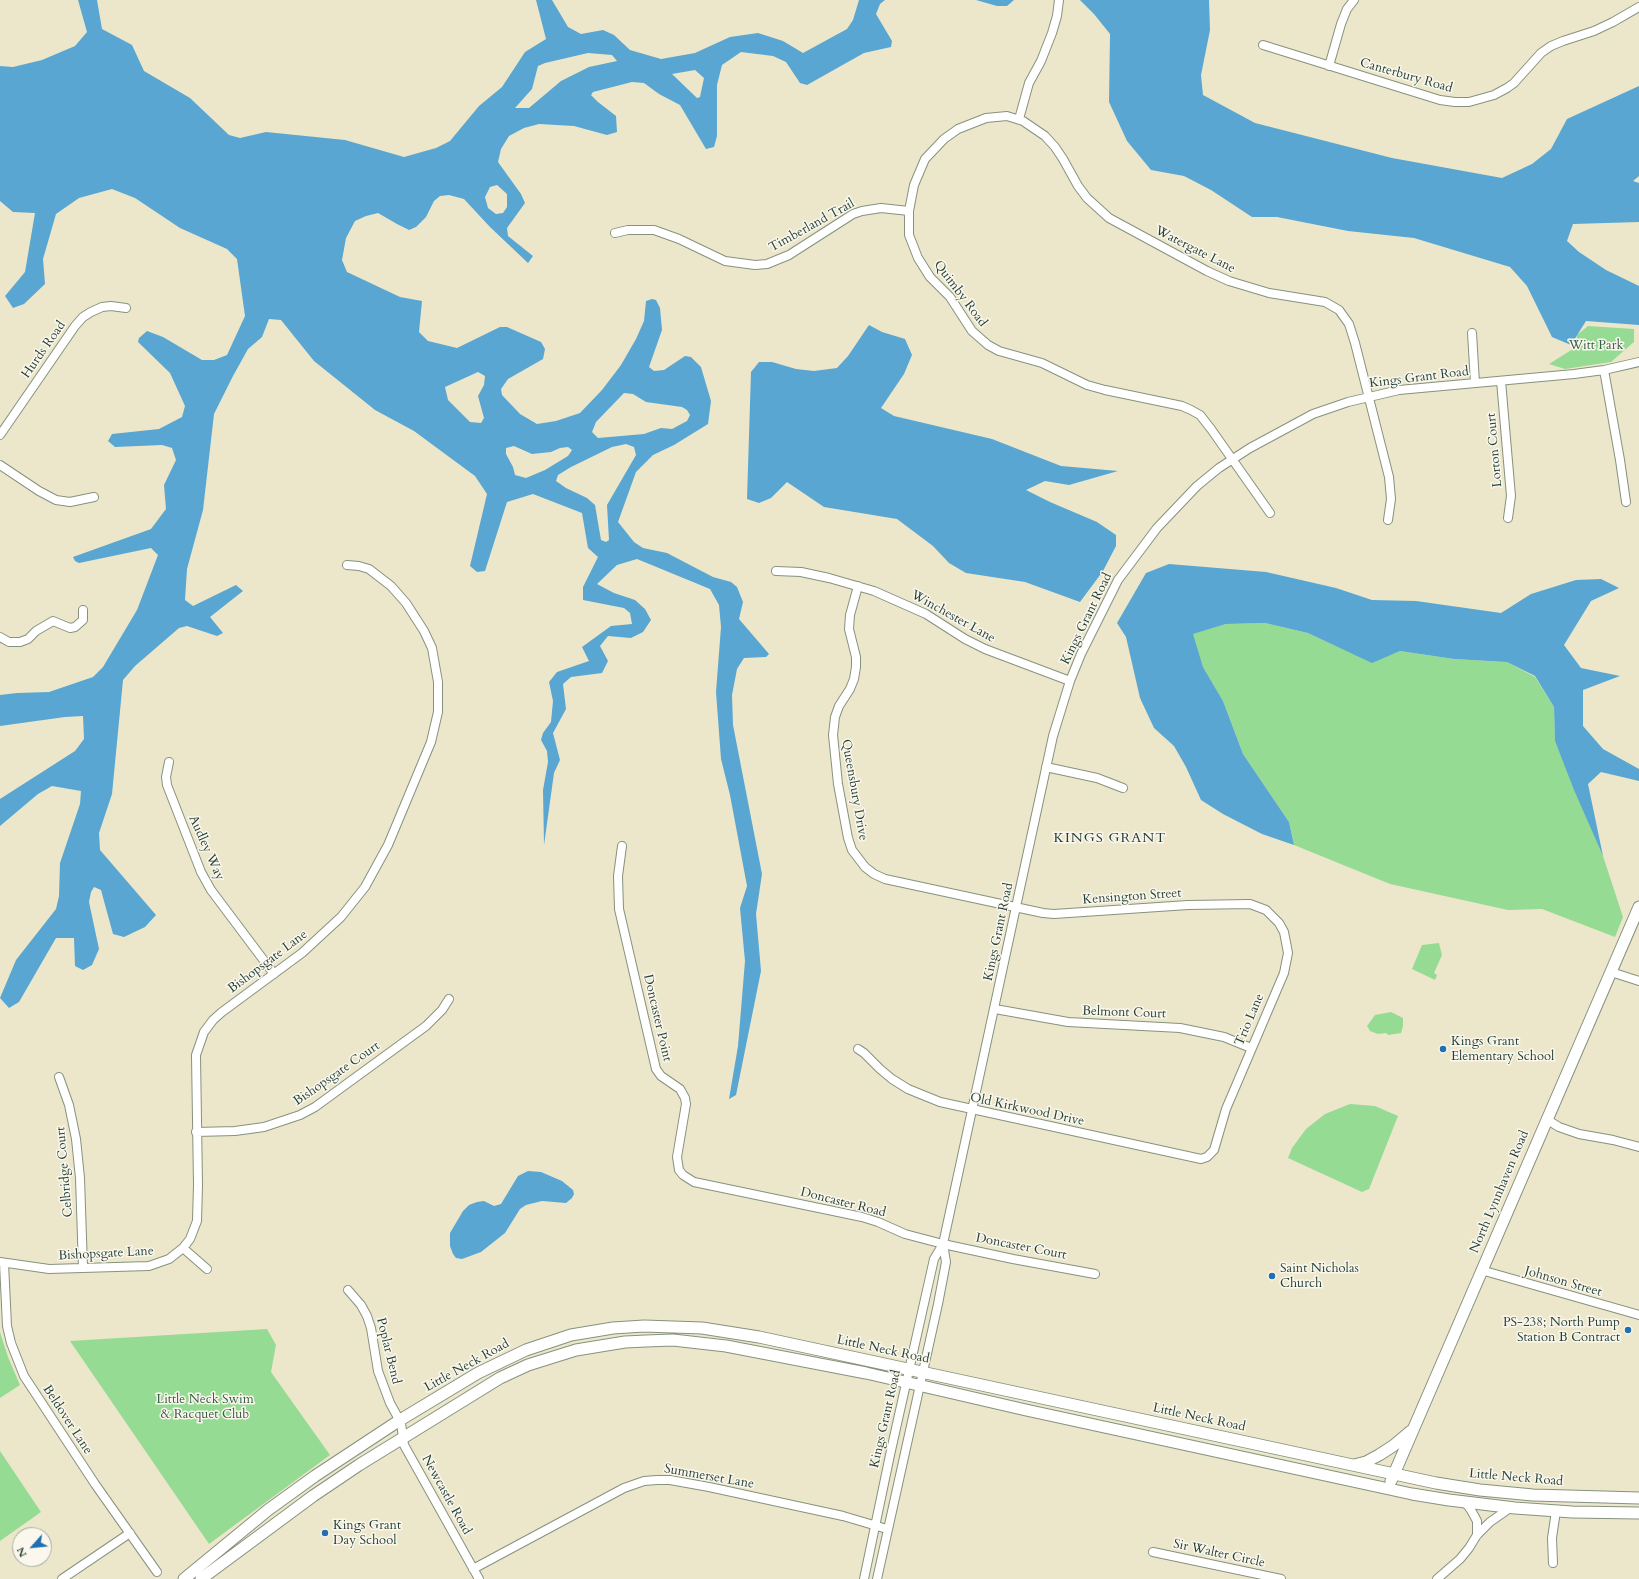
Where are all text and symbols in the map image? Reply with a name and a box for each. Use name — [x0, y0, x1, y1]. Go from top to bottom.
street label: Canterbury Road — [1358, 55, 1454, 97]
street label: Timberland Trail — [767, 196, 857, 256]
street label: Watergate Lane — [1152, 223, 1238, 277]
street label: Quimby Road — [930, 258, 990, 330]
street label: Hurds Road — [19, 318, 69, 382]
park label: Witt Park — [1569, 338, 1623, 354]
street label: Kings Grant Road — [1368, 364, 1470, 392]
street label: Lorton Court — [1484, 412, 1506, 488]
street label: Kings Grant Road — [1058, 571, 1116, 667]
street label: Winchester Lane — [908, 587, 998, 647]
street label: Queensbury Drive — [837, 738, 871, 842]
street label: Audley Way — [185, 813, 227, 883]
district label: KINGS GRANT — [1054, 831, 1166, 847]
street label: Kings Grant Road — [981, 881, 1017, 983]
street label: Kensington Street — [1082, 886, 1182, 908]
street label: Bishopsgate Lane — [225, 927, 311, 997]
street label: Doncaster Point — [639, 973, 675, 1063]
street label: Trio Lane — [1232, 992, 1268, 1048]
street label: Belmont Court — [1082, 1004, 1166, 1022]
place label: Kings Grant Elementary School — [1451, 1034, 1554, 1065]
street label: Bishopsgate Court — [291, 1038, 383, 1110]
marker: Kings Grant Elementary School — [1438, 1044, 1448, 1054]
street label: Old Kirkwood Drive — [968, 1090, 1086, 1130]
street label: Celbridge Court — [53, 1126, 77, 1218]
street label: North Lynnhaven Road — [1467, 1128, 1533, 1256]
street label: Doncaster Road — [799, 1185, 887, 1221]
street label: Doncaster Court — [974, 1231, 1068, 1263]
street label: Bishopsgate Lane — [58, 1244, 154, 1264]
place label: Saint Nicholas Church — [1280, 1261, 1359, 1292]
street label: Johnson Street — [1523, 1264, 1603, 1300]
marker: Saint Nicholas Church — [1267, 1271, 1277, 1281]
place label: PS-238; North Pump Station B Contract — [1503, 1315, 1620, 1346]
street label: Poplar Bend — [372, 1316, 404, 1386]
marker: PS-238; North Pump Station B Contract — [1623, 1325, 1633, 1335]
street label: Little Neck Road — [835, 1333, 931, 1367]
street label: Little Neck Road — [422, 1336, 512, 1396]
street label: Kings Grant Road — [867, 1369, 905, 1469]
street label: Beldover Lane — [39, 1382, 95, 1458]
park label: Little Neck Swim & Racquet Club — [156, 1392, 254, 1423]
street label: Little Neck Road — [1151, 1401, 1247, 1435]
street label: Newcastle Road — [418, 1452, 474, 1538]
street label: Summerset Lane — [663, 1461, 755, 1493]
street label: Little Neck Road — [1468, 1466, 1564, 1490]
place label: Kings Grant Day School — [333, 1518, 401, 1549]
north arrow — [12, 1527, 52, 1567]
marker: Kings Grant Day School — [320, 1528, 330, 1538]
street label: Sir Walter Circle — [1172, 1537, 1266, 1571]
text: N — [13, 1545, 31, 1560]

